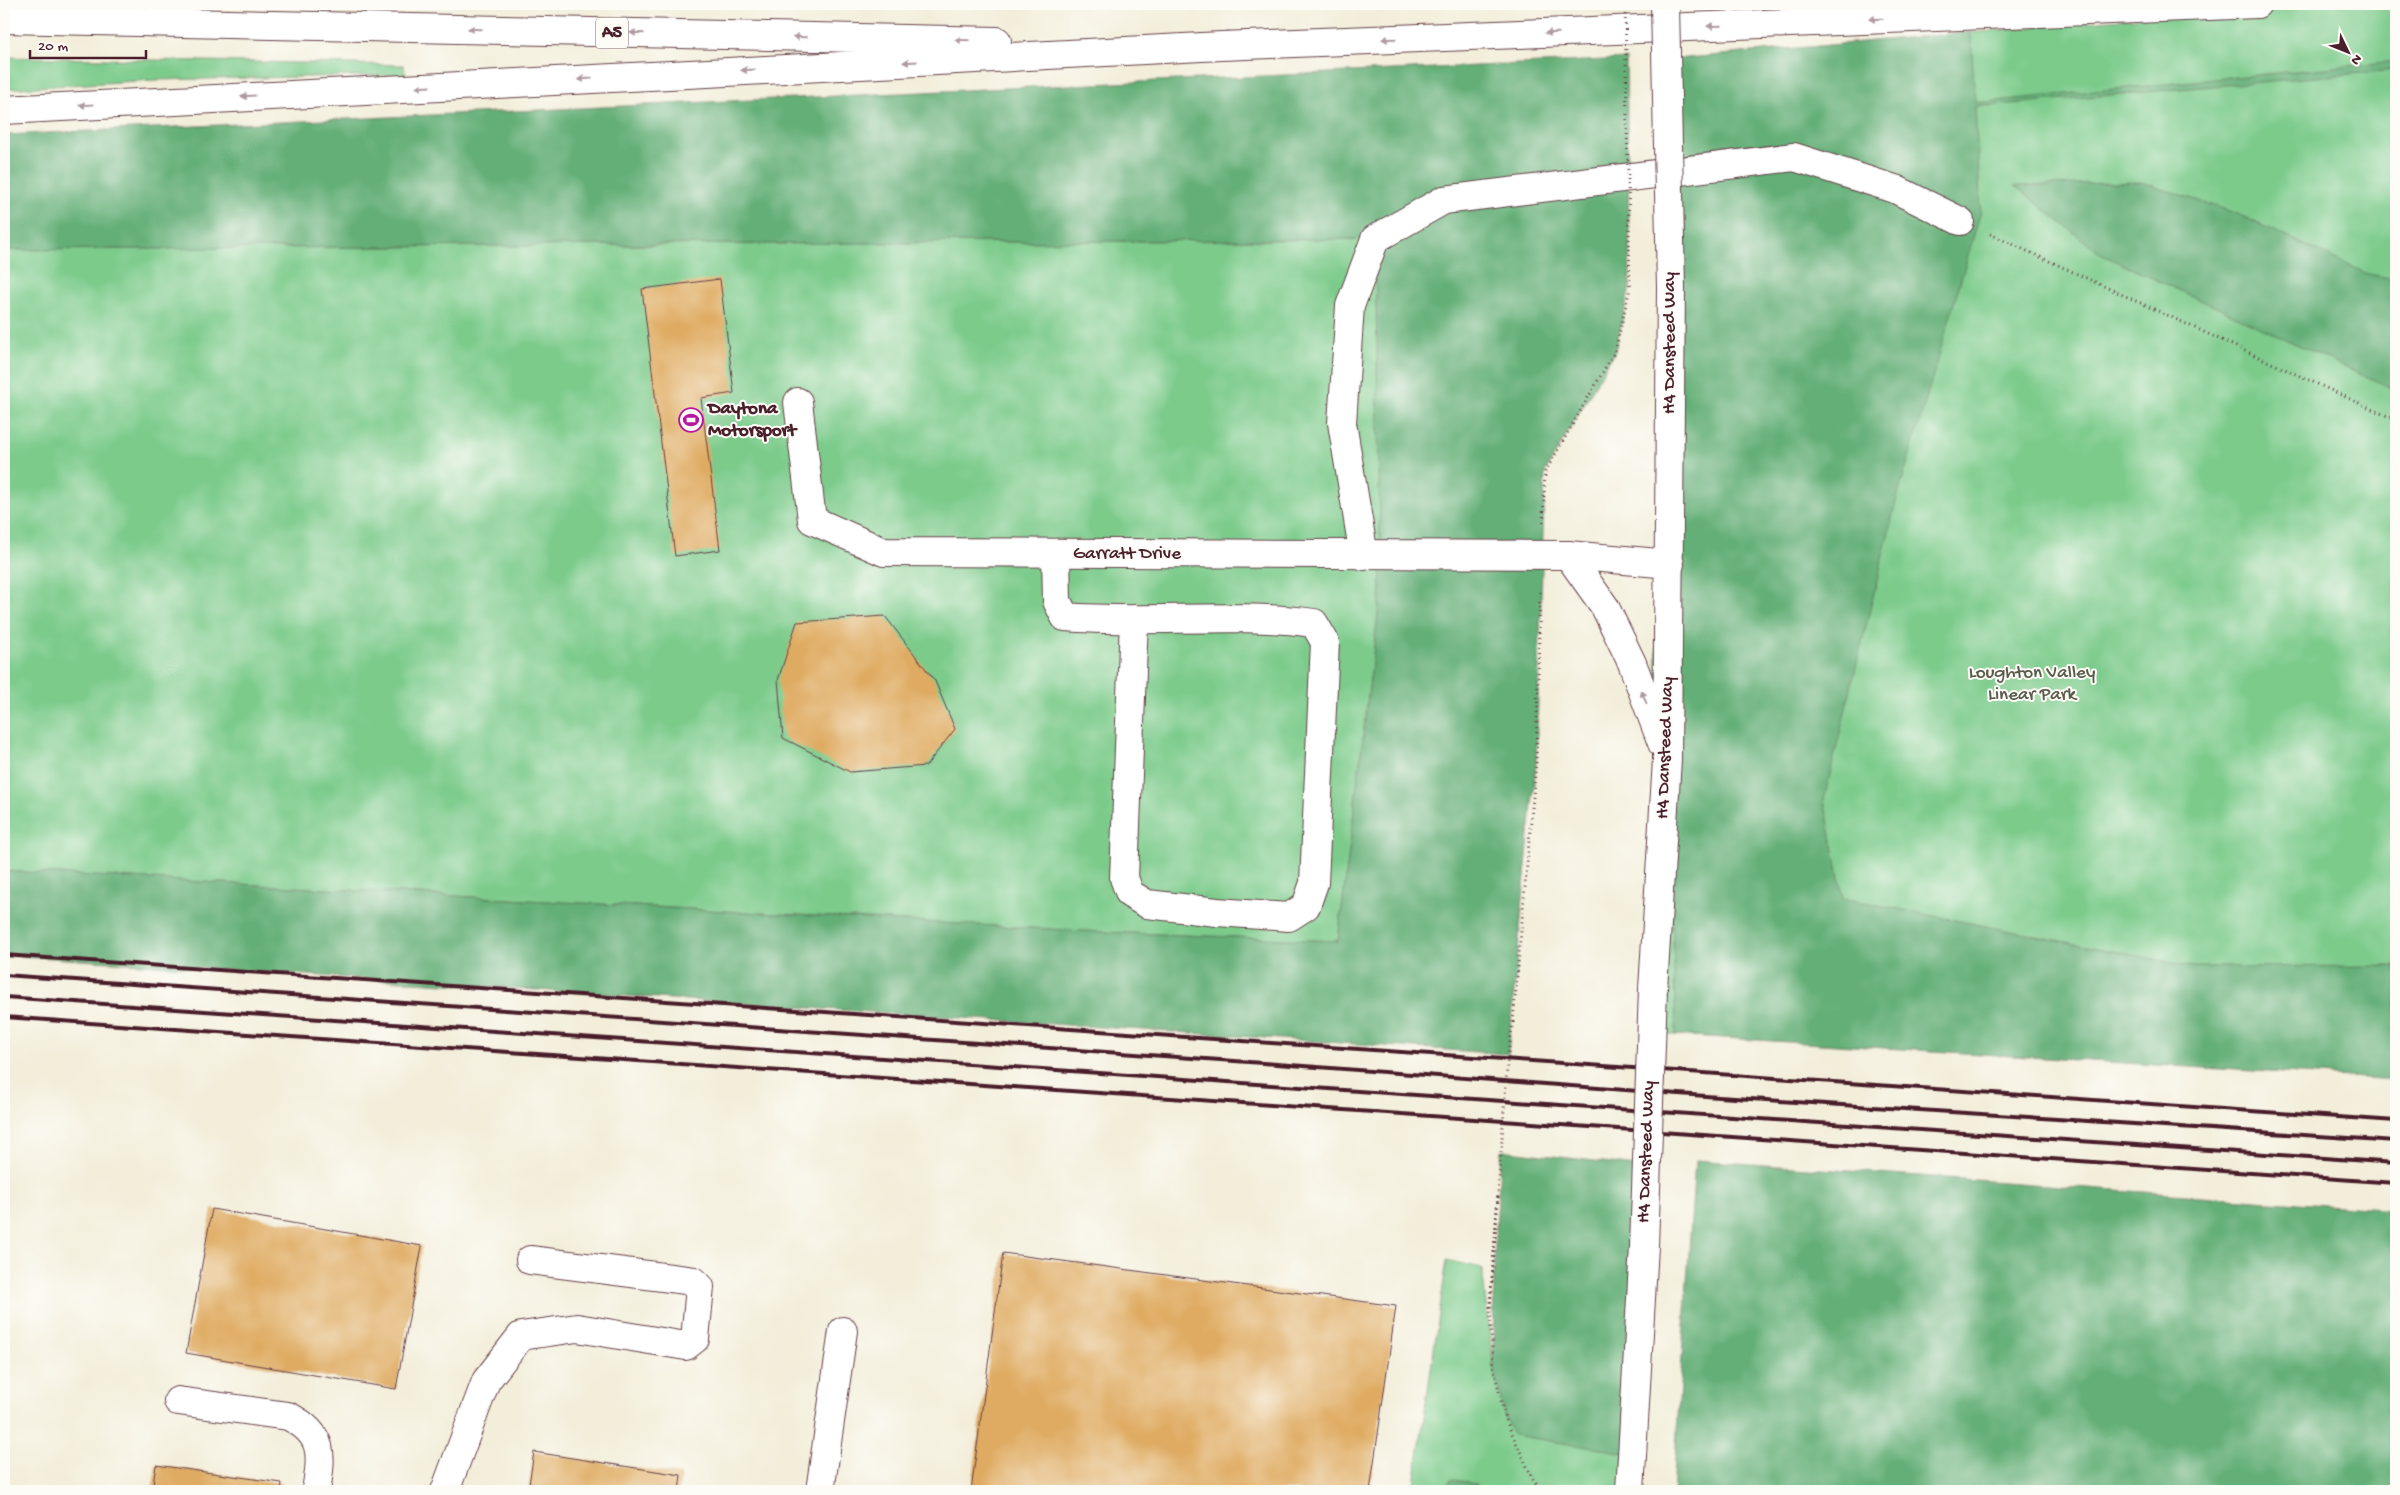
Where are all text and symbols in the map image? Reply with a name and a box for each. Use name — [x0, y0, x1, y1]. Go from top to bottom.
one-way arrow — [1868, 16, 1884, 24]
road number: A5 — [596, 17, 628, 48]
one-way arrow — [1706, 22, 1722, 30]
one-way arrow — [466, 25, 482, 33]
scale bar — [30, 28, 146, 60]
north arrow — [2322, 28, 2372, 78]
one-way arrow — [629, 29, 645, 37]
one-way arrow — [1543, 29, 1559, 37]
one-way arrow — [791, 33, 807, 41]
one-way arrow — [954, 36, 970, 44]
one-way arrow — [1381, 36, 1397, 44]
text: 20 m — [38, 38, 68, 56]
text: N — [2346, 50, 2365, 68]
one-way arrow — [902, 59, 918, 67]
one-way arrow — [739, 67, 755, 75]
one-way arrow — [577, 75, 593, 83]
one-way arrow — [415, 83, 431, 91]
one-way arrow — [240, 93, 256, 101]
one-way arrow — [78, 102, 94, 110]
street label: H4 Dansteed Way — [1659, 271, 1682, 414]
place label: Daytona Motorsport — [706, 398, 798, 443]
sports icon: Daytona Motorsport — [678, 407, 704, 433]
street label: Garratt Drive — [1073, 543, 1181, 566]
park label: Loughton Valley Linear Park — [1969, 662, 2096, 707]
street label: H4 Dansteed Way — [1652, 676, 1680, 820]
one-way arrow — [1640, 689, 1648, 704]
street label: H4 Dansteed Way — [1633, 1080, 1661, 1224]

